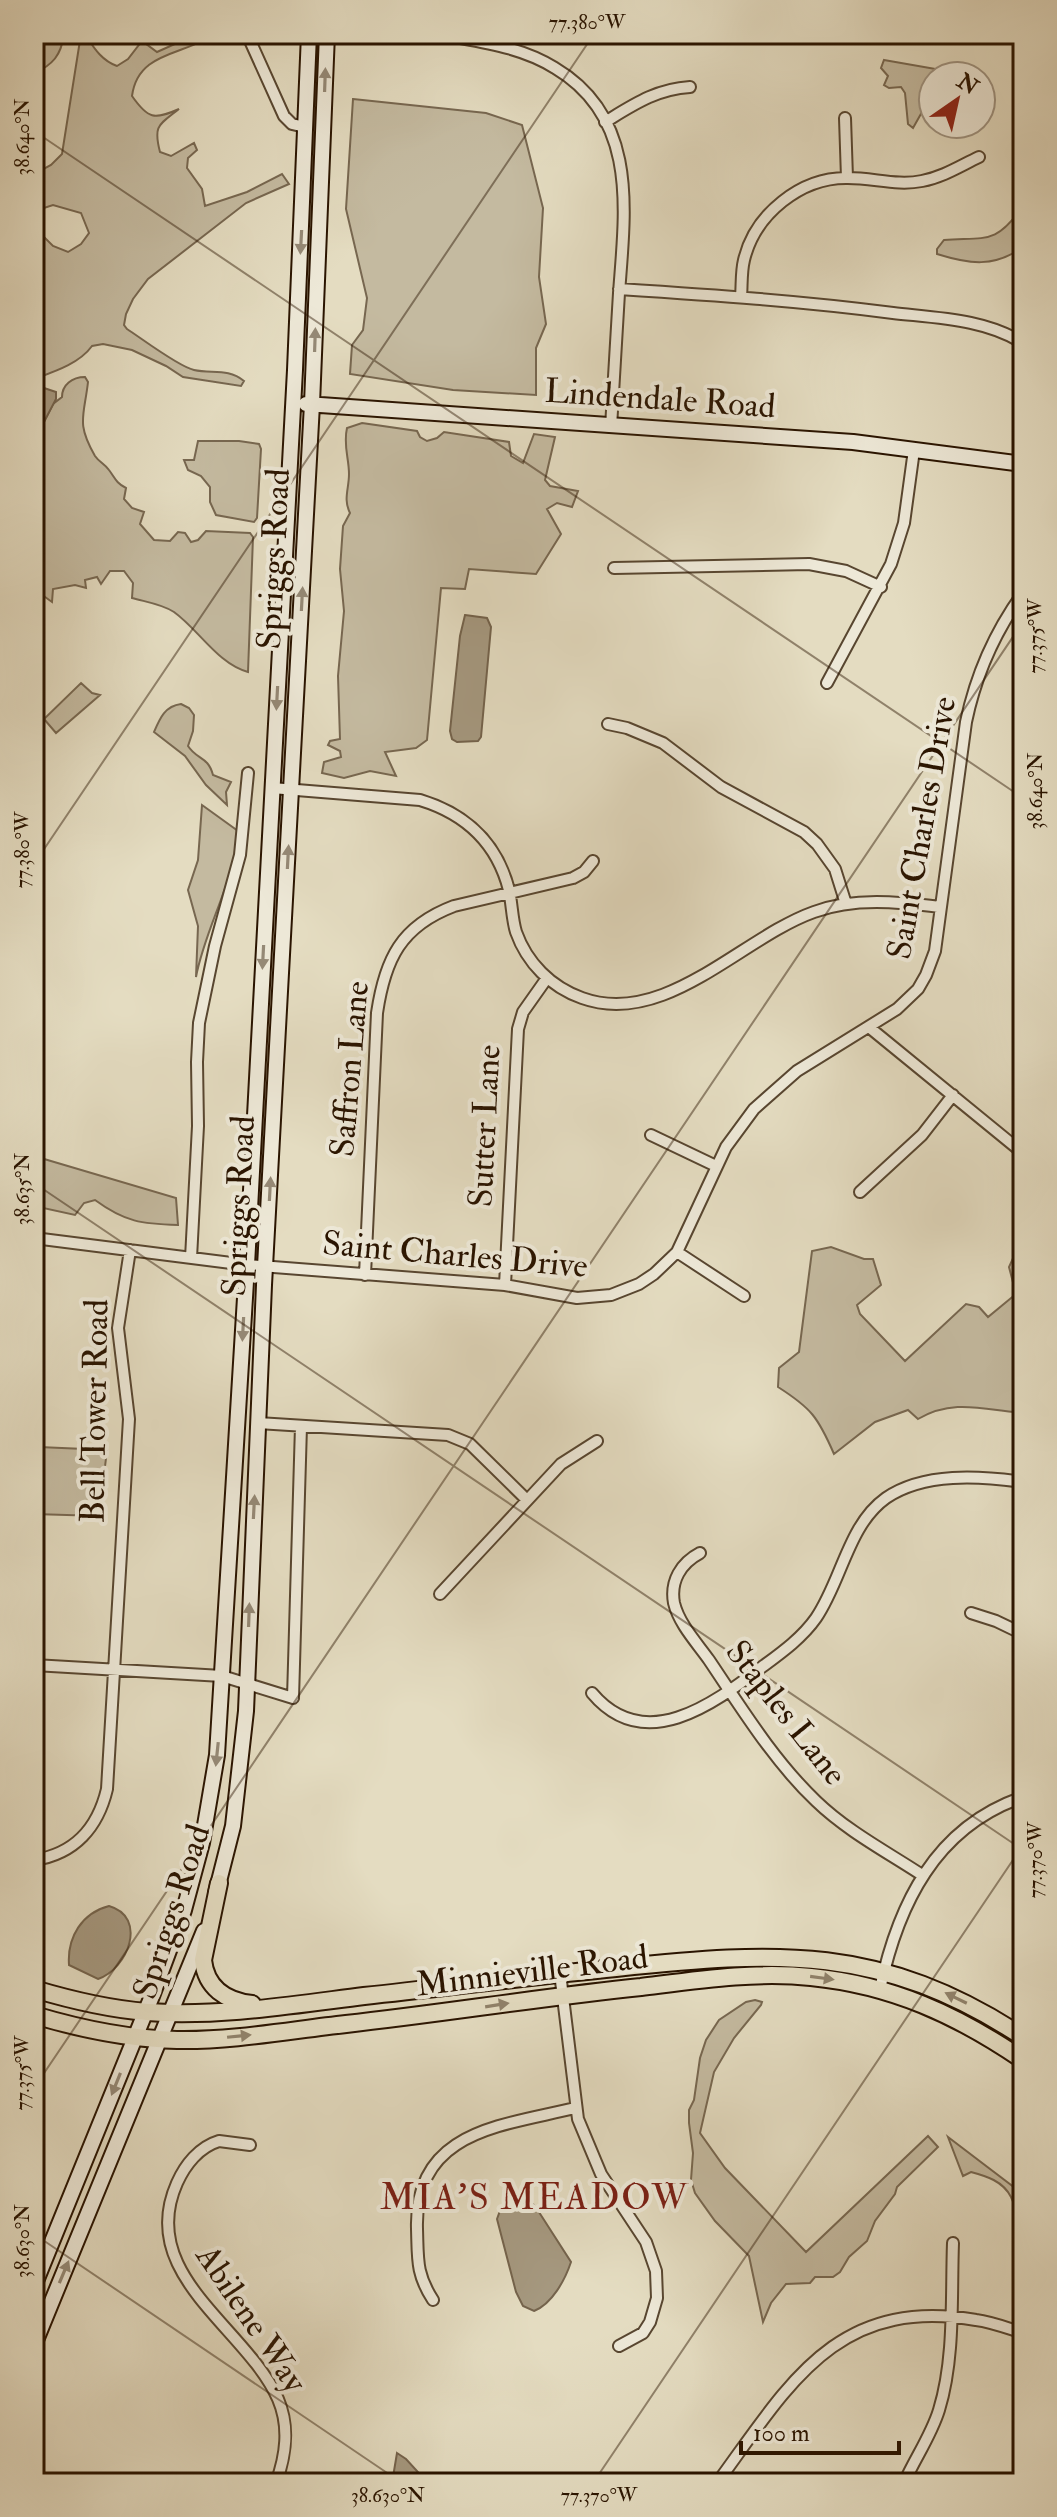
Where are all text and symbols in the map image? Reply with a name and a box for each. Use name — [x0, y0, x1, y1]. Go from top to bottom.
text: 77.380°W — [549, 10, 626, 35]
north arrow — [917, 60, 997, 140]
one-way arrow — [319, 67, 332, 92]
text: N — [951, 67, 984, 102]
text: 38.640°N — [10, 98, 35, 176]
one-way arrow — [294, 230, 307, 255]
one-way arrow — [308, 327, 321, 352]
street label: Lindendale Road — [543, 369, 777, 429]
street label: Spriggs Road — [248, 467, 300, 651]
one-way arrow — [296, 586, 309, 611]
text: 77.375°W — [1023, 598, 1048, 673]
one-way arrow — [270, 685, 283, 710]
street label: Saint Charles Drive — [878, 693, 966, 963]
text: 38.640°N — [1023, 752, 1048, 830]
text: 77.380°W — [10, 811, 35, 888]
one-way arrow — [282, 844, 295, 869]
one-way arrow — [256, 945, 269, 970]
street label: Saffron Lane — [321, 979, 379, 1159]
street label: Sutter Lane — [459, 1044, 511, 1208]
street label: Spriggs Road — [213, 1114, 265, 1298]
text: 38.635°N — [10, 1153, 35, 1225]
one-way arrow — [263, 1176, 276, 1201]
street label: Saint Charles Drive — [321, 1222, 589, 1288]
street label: Bell Tower Road — [72, 1298, 118, 1523]
one-way arrow — [236, 1317, 249, 1342]
one-way arrow — [248, 1494, 261, 1519]
one-way arrow — [243, 1602, 256, 1627]
street label: Staples Lane — [716, 1632, 856, 1794]
one-way arrow — [210, 1741, 223, 1766]
street label: Spriggs Road — [124, 1819, 221, 2005]
text: 77.370°W — [1023, 1821, 1048, 1898]
street label: Minnieville Road — [413, 1935, 651, 2007]
one-way arrow — [809, 1972, 834, 1985]
one-way arrow — [944, 1991, 967, 2004]
one-way arrow — [485, 1998, 510, 2011]
one-way arrow — [226, 2029, 251, 2042]
text: 77.375°W — [10, 2035, 35, 2110]
one-way arrow — [109, 2072, 122, 2096]
district label: MIA'S MEADOW — [380, 2175, 690, 2220]
text: 38.630°N — [10, 2204, 35, 2278]
street label: Abilene Way — [185, 2236, 317, 2402]
one-way arrow — [57, 2261, 70, 2284]
scale bar — [741, 2405, 899, 2455]
text: 100 m — [753, 2418, 810, 2449]
text: 38.630°N — [351, 2483, 425, 2508]
text: 77.370°W — [561, 2483, 638, 2508]

